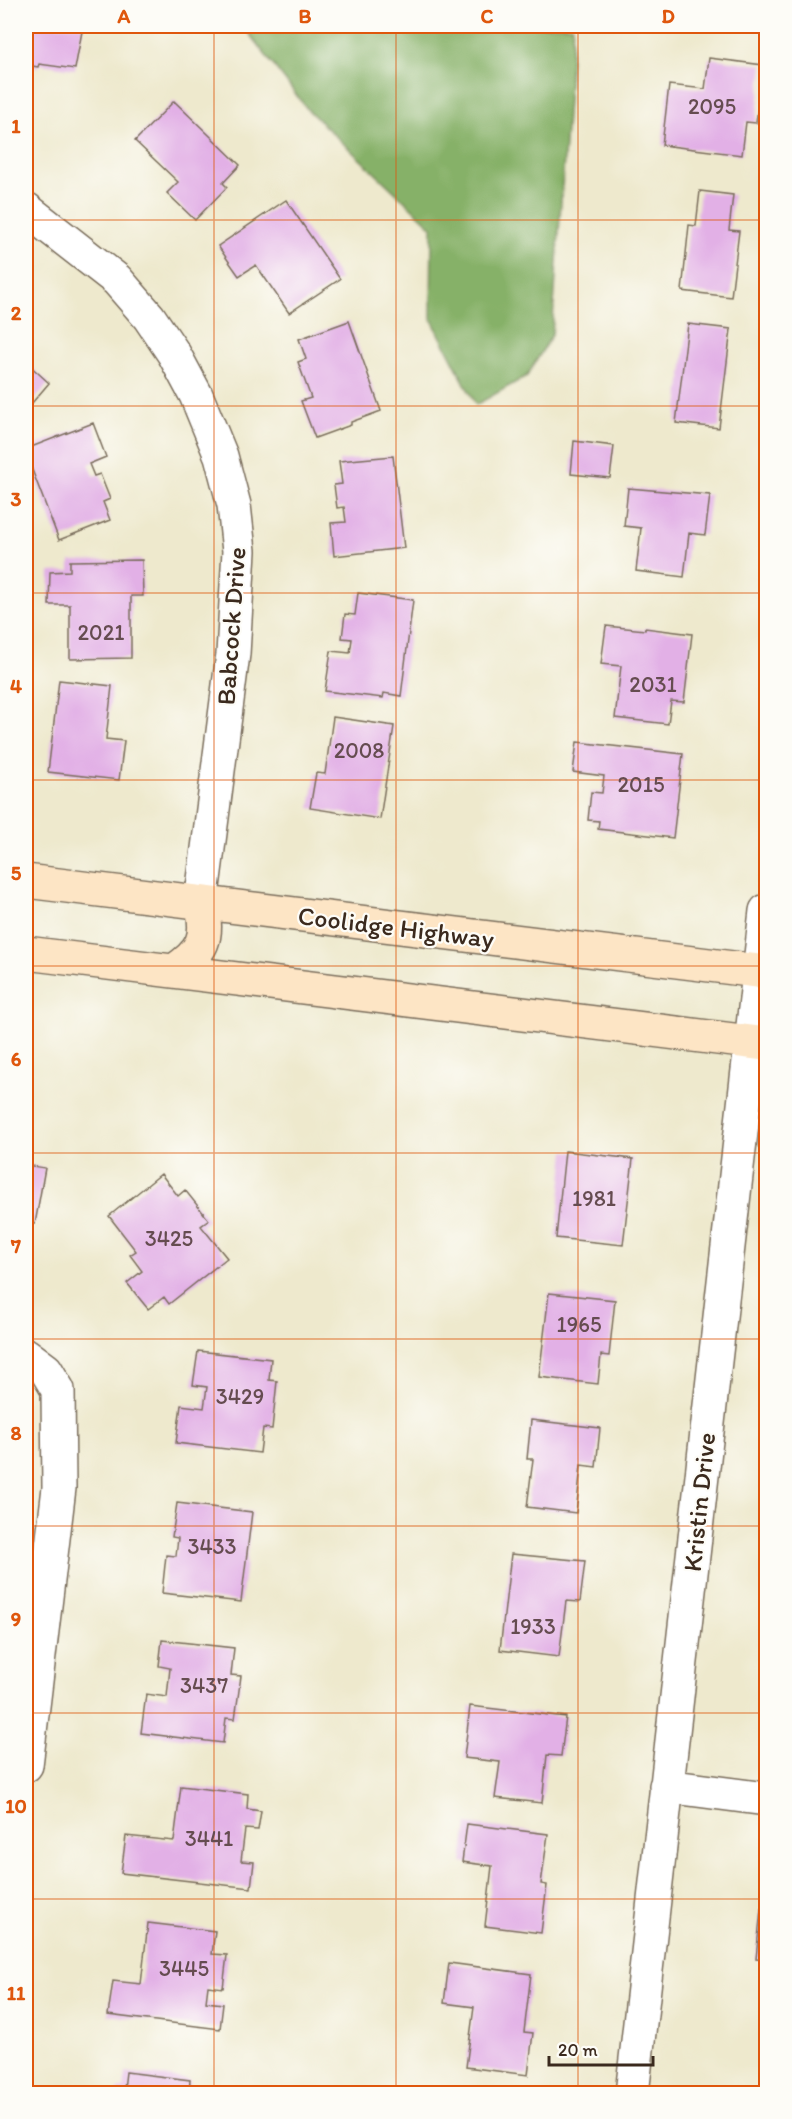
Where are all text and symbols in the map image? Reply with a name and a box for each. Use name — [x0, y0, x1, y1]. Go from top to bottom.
text: A — [117, 4, 131, 28]
text: B — [299, 4, 312, 28]
text: C — [481, 4, 494, 28]
text: D — [661, 4, 675, 28]
house number: 2095 — [688, 93, 736, 120]
text: 1 — [11, 114, 21, 138]
text: 2 — [11, 301, 22, 325]
text: 3 — [11, 487, 22, 511]
street label: Babcock Drive — [210, 546, 252, 706]
house number: 2021 — [78, 619, 124, 646]
house number: 2031 — [629, 671, 677, 698]
text: 4 — [10, 674, 22, 698]
house number: 2008 — [334, 737, 384, 764]
house number: 2015 — [618, 771, 664, 798]
text: 5 — [11, 861, 22, 885]
street label: Coolidge Highway — [296, 899, 496, 955]
text: 6 — [11, 1047, 22, 1071]
house number: 1981 — [572, 1185, 616, 1212]
house number: 3425 — [145, 1225, 193, 1252]
text: 7 — [10, 1234, 21, 1258]
house number: 1965 — [557, 1311, 601, 1338]
house number: 3429 — [216, 1383, 264, 1410]
text: 8 — [11, 1421, 22, 1445]
street label: Kristin Drive — [676, 1431, 722, 1573]
house number: 3433 — [187, 1533, 237, 1560]
text: 9 — [11, 1607, 21, 1631]
house number: 1933 — [510, 1613, 556, 1640]
house number: 3437 — [180, 1672, 228, 1699]
text: 10 — [5, 1794, 27, 1818]
house number: 3441 — [185, 1825, 233, 1852]
house number: 3445 — [159, 1955, 209, 1982]
text: 11 — [7, 1981, 26, 2005]
scale bar — [549, 2029, 652, 2067]
text: 20 m — [558, 2039, 598, 2061]

